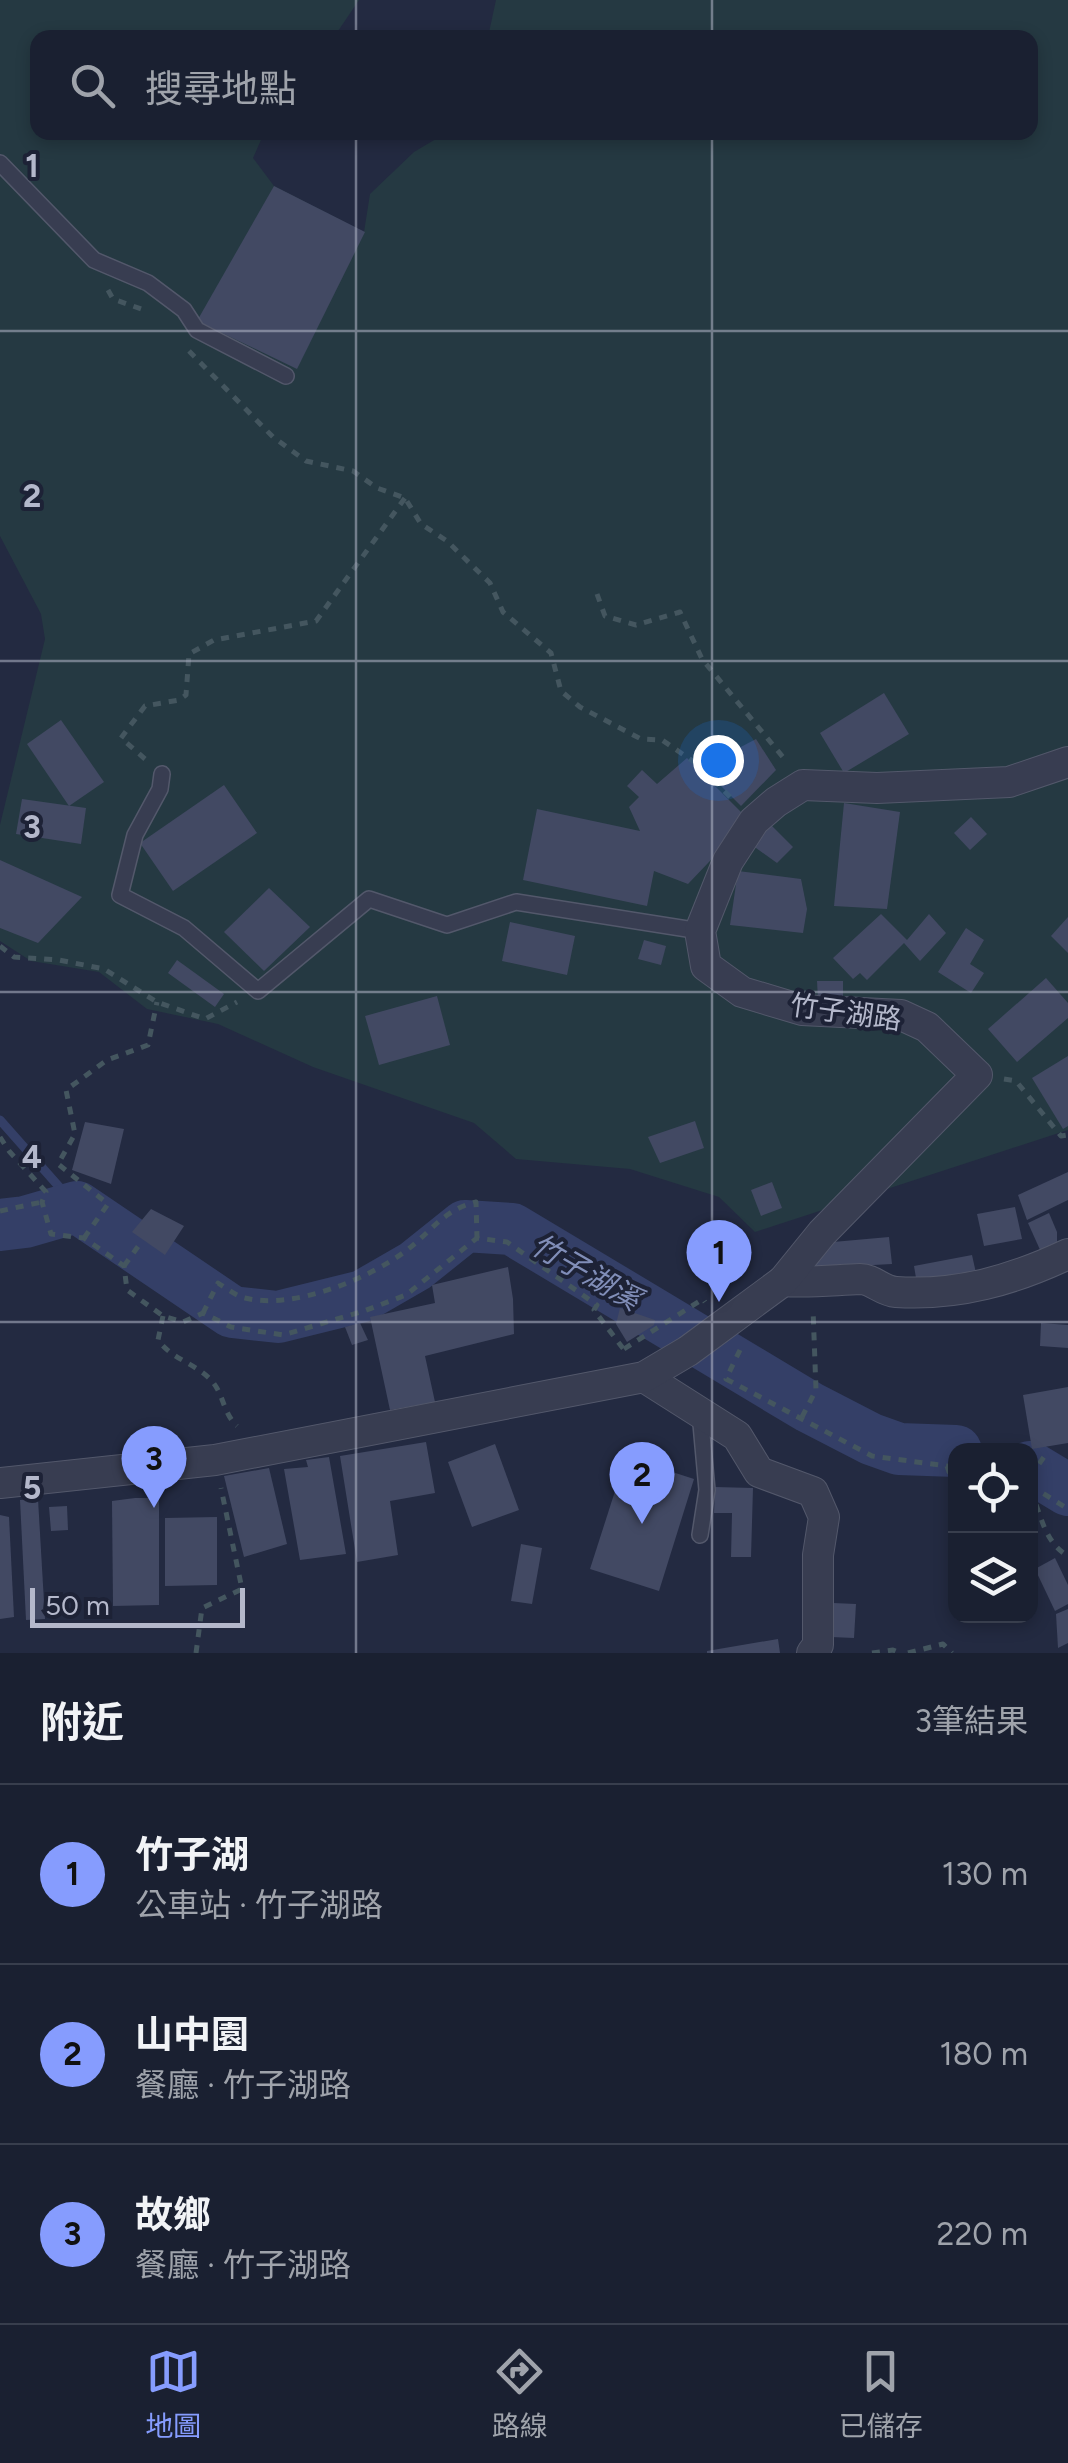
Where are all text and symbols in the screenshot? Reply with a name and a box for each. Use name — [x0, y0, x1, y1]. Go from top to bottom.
search box — [30, 30, 1038, 140]
icon: search — [65, 58, 120, 113]
text: 搜尋地點 — [145, 66, 297, 112]
text: 1 — [25, 147, 39, 185]
text: 2 — [23, 477, 41, 515]
your location — [693, 735, 744, 786]
text: 3 — [23, 808, 41, 846]
street label: 竹子湖路 — [788, 987, 904, 1037]
text: 4 — [22, 1138, 42, 1176]
pin: 1 — [686, 1220, 752, 1302]
water label: 竹子湖溪 — [525, 1226, 651, 1320]
pin: 3 — [122, 1426, 186, 1508]
pin: 2 — [610, 1442, 674, 1524]
map controls — [948, 1443, 1038, 1623]
button: locate — [948, 1443, 1038, 1533]
text: 5 — [23, 1469, 41, 1507]
button: layers — [948, 1533, 1038, 1623]
scale bar — [30, 1583, 245, 1628]
text: 50 m — [45, 1588, 110, 1622]
text: 附近 — [40, 1697, 124, 1748]
text: 3筆結果 — [915, 1702, 1028, 1740]
text: 竹子湖 — [135, 1832, 249, 1878]
text: 1 — [66, 1855, 79, 1893]
text: 130 m — [942, 1855, 1028, 1893]
text: 公車站 · 竹子湖路 — [135, 1886, 383, 1924]
text: 山中園 — [135, 2012, 249, 2058]
text: 2 — [63, 2035, 82, 2073]
text: 180 m — [939, 2035, 1028, 2073]
text: 餐廳 · 竹子湖路 — [135, 2066, 351, 2104]
text: 故鄉 — [135, 2192, 211, 2238]
text: 3 — [64, 2215, 81, 2253]
text: 220 m — [937, 2215, 1028, 2253]
text: 餐廳 · 竹子湖路 — [135, 2246, 351, 2284]
tab: 地圖 — [145, 2344, 201, 2444]
tab: 路線 — [492, 2344, 548, 2444]
tab: 已儲存 — [839, 2344, 923, 2444]

